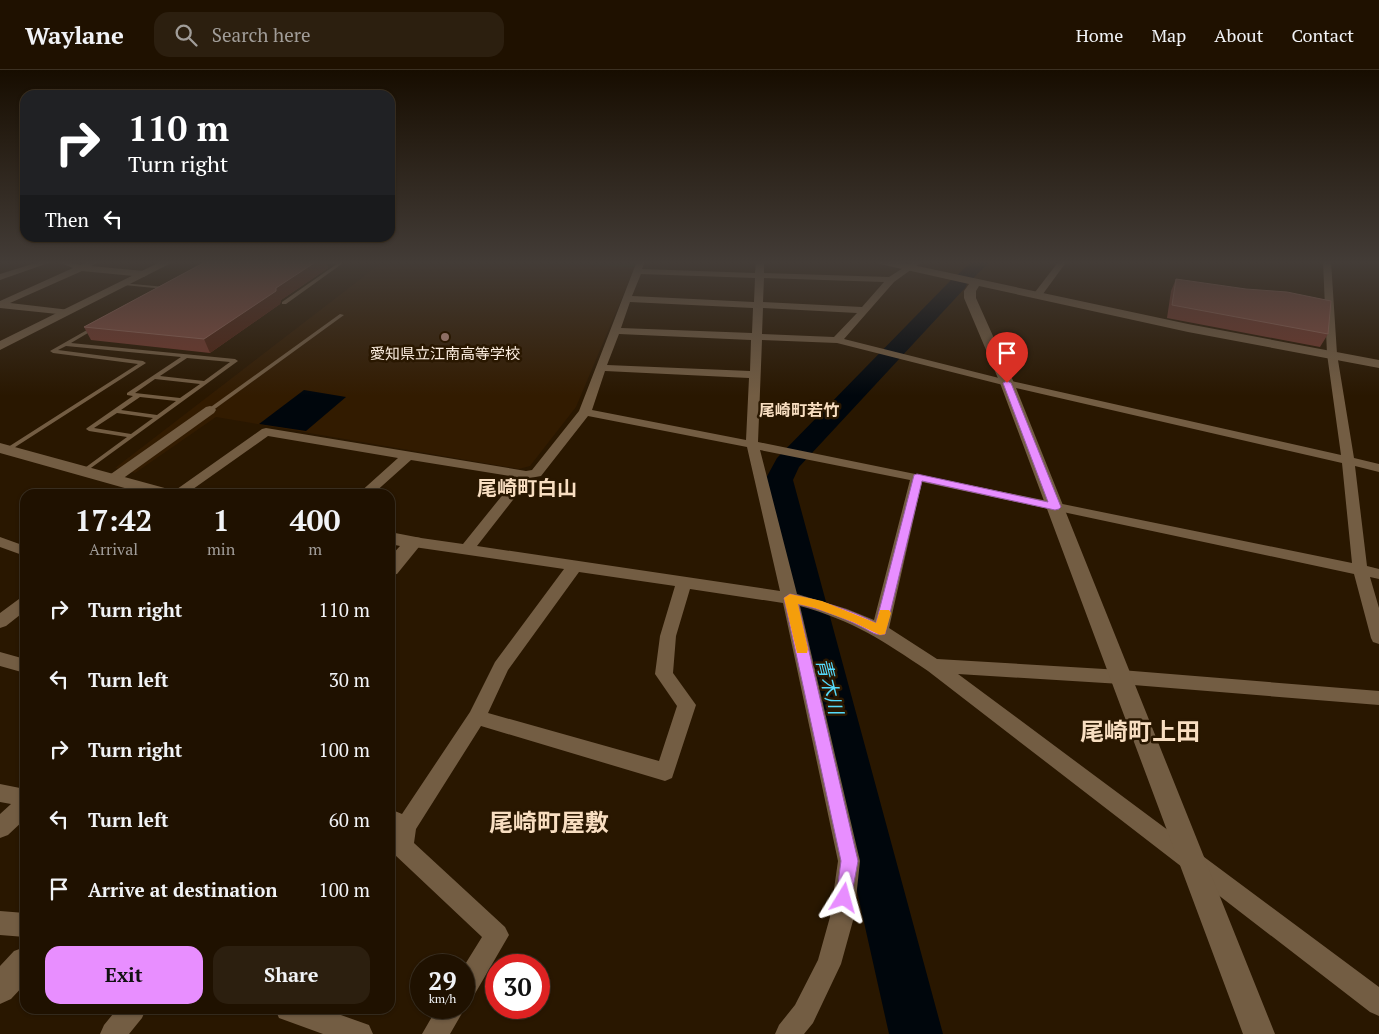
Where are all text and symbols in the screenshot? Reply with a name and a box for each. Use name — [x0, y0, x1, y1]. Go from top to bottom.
search box — [154, 12, 504, 57]
text: Waylane — [25, 19, 124, 51]
icon: search — [172, 21, 200, 49]
text: Search here — [212, 22, 311, 47]
text: Home — [1076, 23, 1123, 47]
text: Map — [1151, 23, 1186, 47]
text: About — [1214, 23, 1263, 47]
text: Contact — [1291, 23, 1354, 47]
text: 110 m — [128, 105, 229, 151]
icon: right — [45, 110, 110, 175]
text: Turn right — [128, 149, 228, 178]
icon: left — [99, 205, 127, 233]
text: Then — [45, 207, 89, 232]
marker: 愛知県立江南高等学校 — [439, 331, 451, 343]
pin — [986, 332, 1028, 383]
icon: arrive — [993, 339, 1021, 367]
place label: 愛知県立江南高等学校 — [370, 343, 520, 363]
district label: 尾崎町若竹 — [759, 399, 839, 421]
district label: 尾崎町白山 — [477, 474, 577, 501]
text: 17:42 — [74, 500, 153, 540]
text: 1 — [213, 500, 230, 540]
text: 400 — [290, 500, 341, 540]
text: Arrival — [89, 538, 138, 560]
text: min — [207, 538, 235, 560]
text: m — [308, 538, 322, 560]
icon: right — [45, 595, 73, 623]
text: Turn right — [88, 597, 182, 622]
text: 110 m — [319, 597, 370, 622]
water label: 青木川 — [811, 655, 850, 718]
icon: left — [45, 665, 73, 693]
text: Turn left — [88, 667, 169, 692]
text: 30 m — [329, 667, 370, 692]
district label: 尾崎町上田 — [1080, 715, 1200, 747]
icon: right — [45, 735, 73, 763]
text: Turn right — [88, 737, 182, 762]
text: 100 m — [319, 737, 370, 762]
icon: left — [45, 805, 73, 833]
district label: 尾崎町屋敷 — [489, 806, 609, 838]
text: Turn left — [88, 807, 169, 832]
text: 60 m — [329, 807, 370, 832]
position arrow — [817, 871, 869, 923]
icon: arrive — [45, 875, 73, 903]
text: Arrive at destination — [88, 877, 277, 902]
text: 100 m — [319, 877, 370, 902]
button: Exit — [45, 946, 203, 1004]
button: Share — [213, 946, 370, 1004]
speed limit sign: 30 — [485, 954, 550, 1019]
text: 29 — [428, 964, 457, 997]
text: km/h — [429, 991, 456, 1006]

